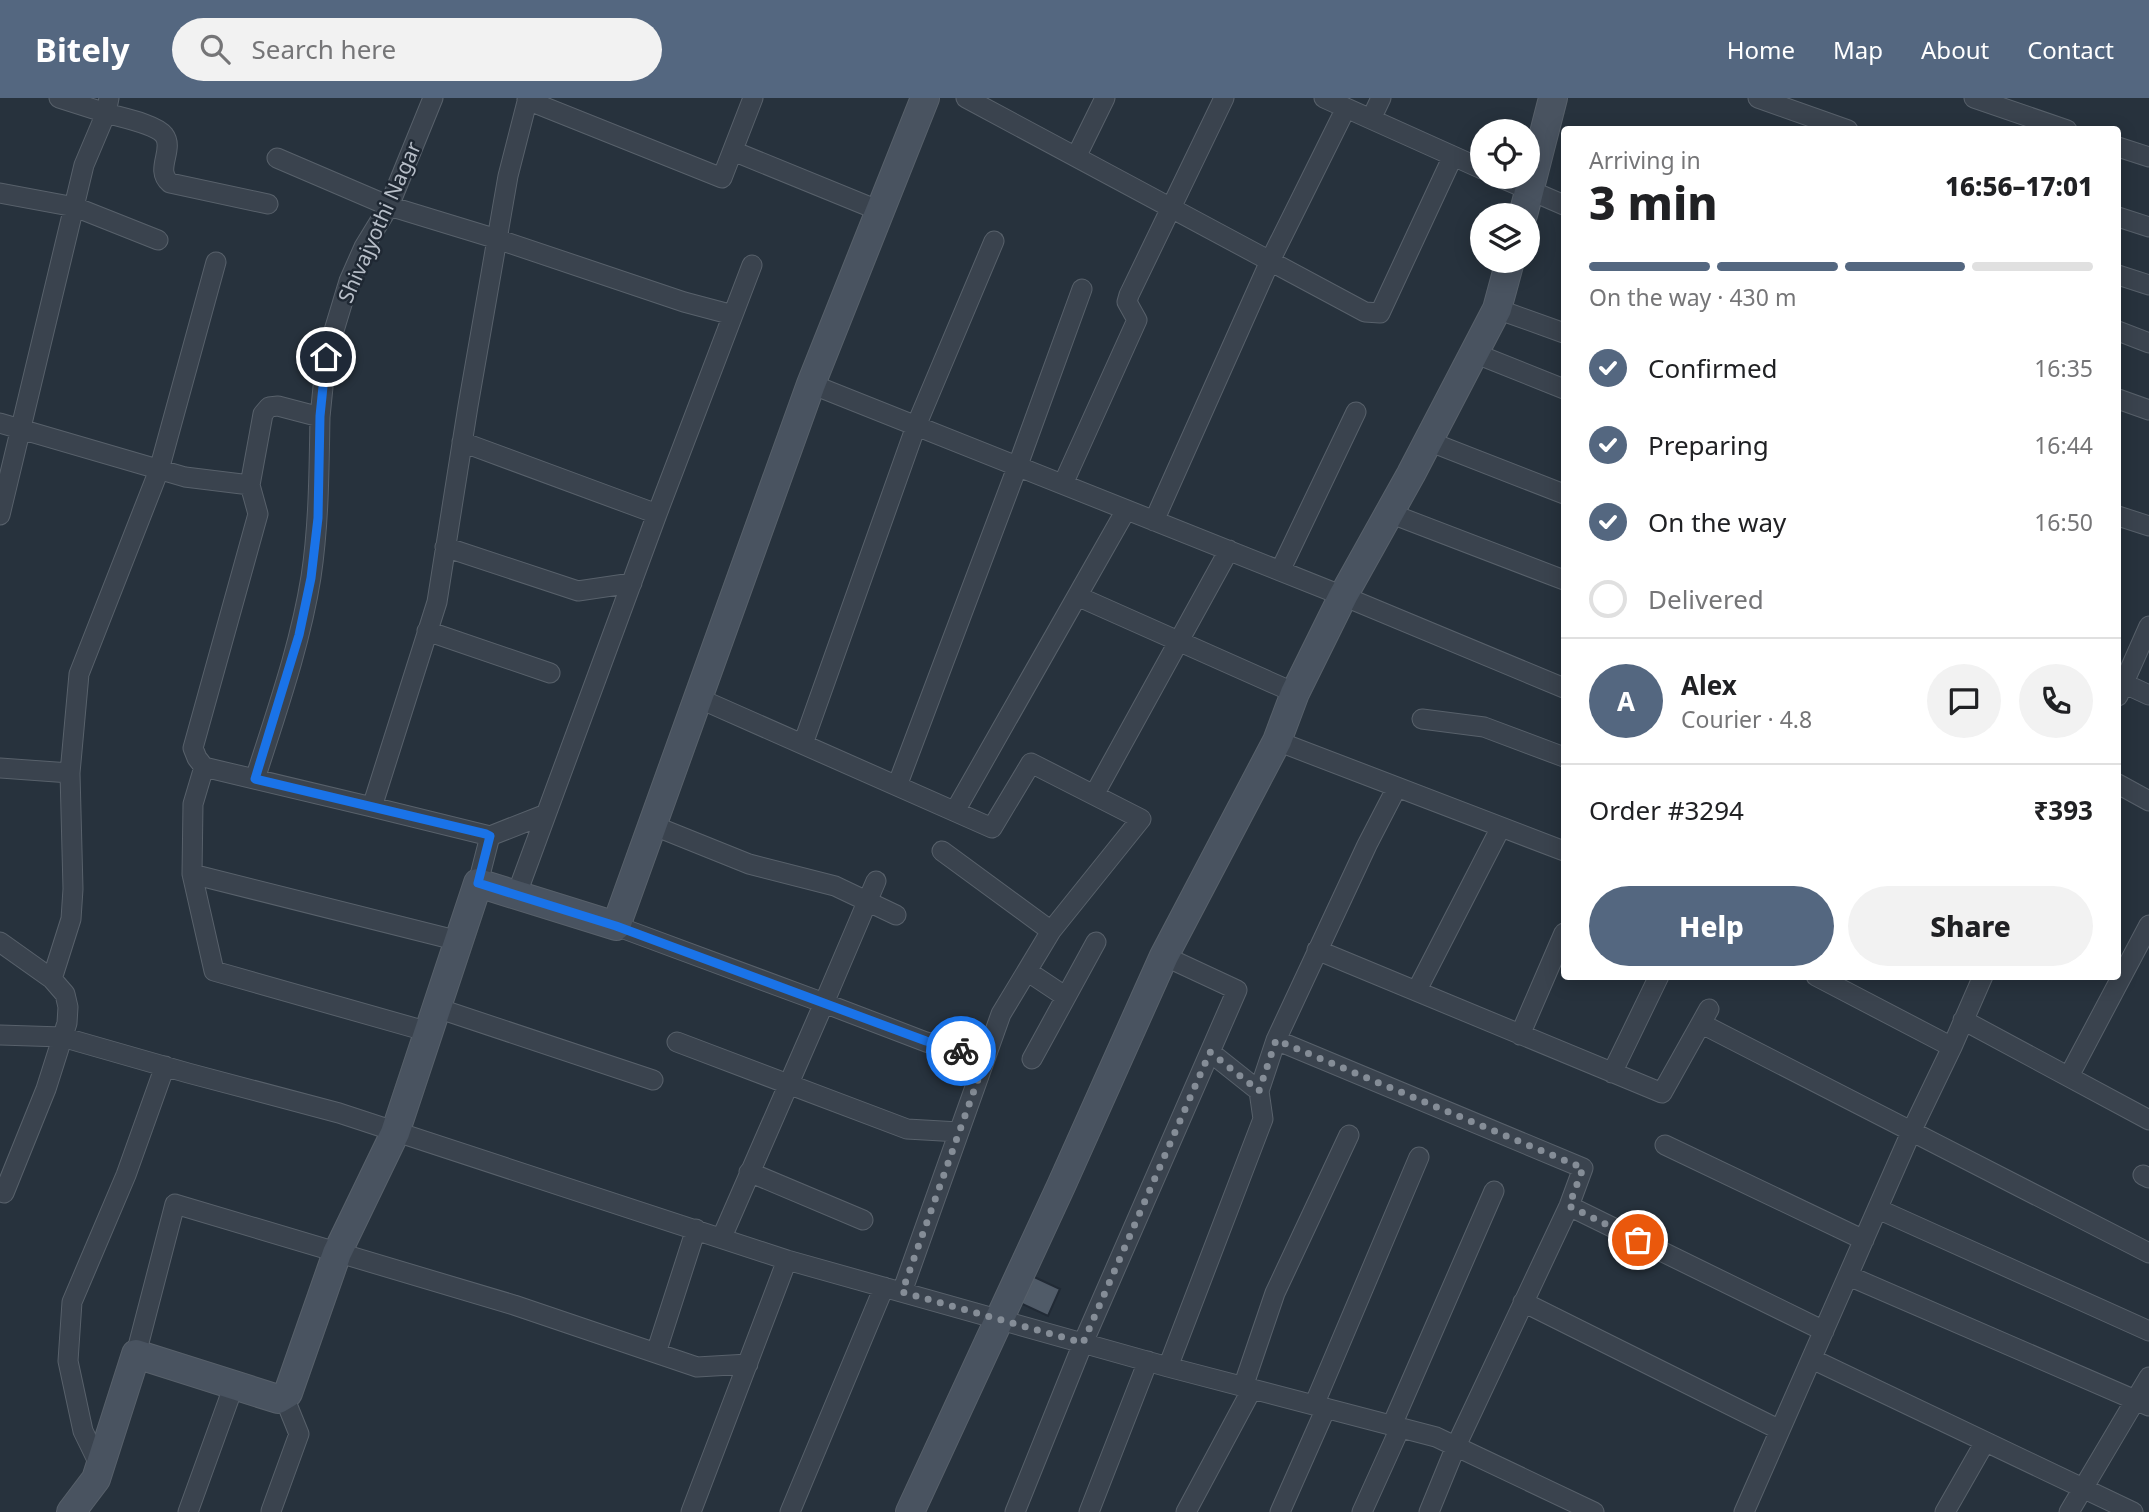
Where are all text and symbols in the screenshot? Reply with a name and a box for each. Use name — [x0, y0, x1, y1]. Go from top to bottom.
search box — [172, 18, 662, 81]
text: Bitely — [35, 27, 130, 72]
icon: search — [196, 30, 234, 68]
text: Search here — [252, 31, 396, 67]
text: Home — [1727, 33, 1795, 66]
text: Map — [1833, 33, 1883, 66]
text: About — [1921, 33, 1989, 66]
text: Contact — [2027, 33, 2114, 66]
map controls — [1470, 119, 1540, 273]
button: locate — [1470, 119, 1540, 189]
street label: Shivajyothi Nagar — [331, 137, 427, 307]
text: Arriving in — [1589, 144, 1701, 176]
text: 16:56–17:01 — [1945, 168, 2093, 204]
text: 3 min — [1589, 171, 1718, 233]
button: layers — [1470, 203, 1540, 273]
text: On the way · 430 m — [1589, 281, 1796, 313]
pin — [296, 327, 356, 387]
icon: home — [307, 338, 345, 376]
icon: check — [1589, 349, 1627, 387]
text: Confirmed — [1648, 350, 1778, 386]
text: 16:35 — [2034, 352, 2093, 384]
icon: check — [1589, 426, 1627, 464]
text: Preparing — [1648, 427, 1769, 463]
text: 16:44 — [2034, 429, 2093, 461]
icon: check — [1589, 503, 1627, 541]
text: On the way — [1648, 504, 1786, 540]
text: 16:50 — [2034, 506, 2093, 538]
text: Delivered — [1648, 581, 1764, 617]
button: chat — [1927, 664, 2001, 738]
button: phone — [2019, 664, 2093, 738]
text: Alex — [1681, 667, 1737, 703]
text: A — [1617, 683, 1635, 719]
text: Courier · 4.8 — [1681, 703, 1812, 735]
text: Order #3294 — [1589, 792, 1744, 828]
text: ₹393 — [2034, 792, 2093, 828]
button: Help — [1589, 886, 1834, 966]
button: Share — [1848, 886, 2093, 966]
courier — [926, 1016, 996, 1086]
icon: bike — [942, 1032, 980, 1070]
pin — [1608, 1210, 1668, 1270]
icon: bag — [1619, 1221, 1657, 1259]

